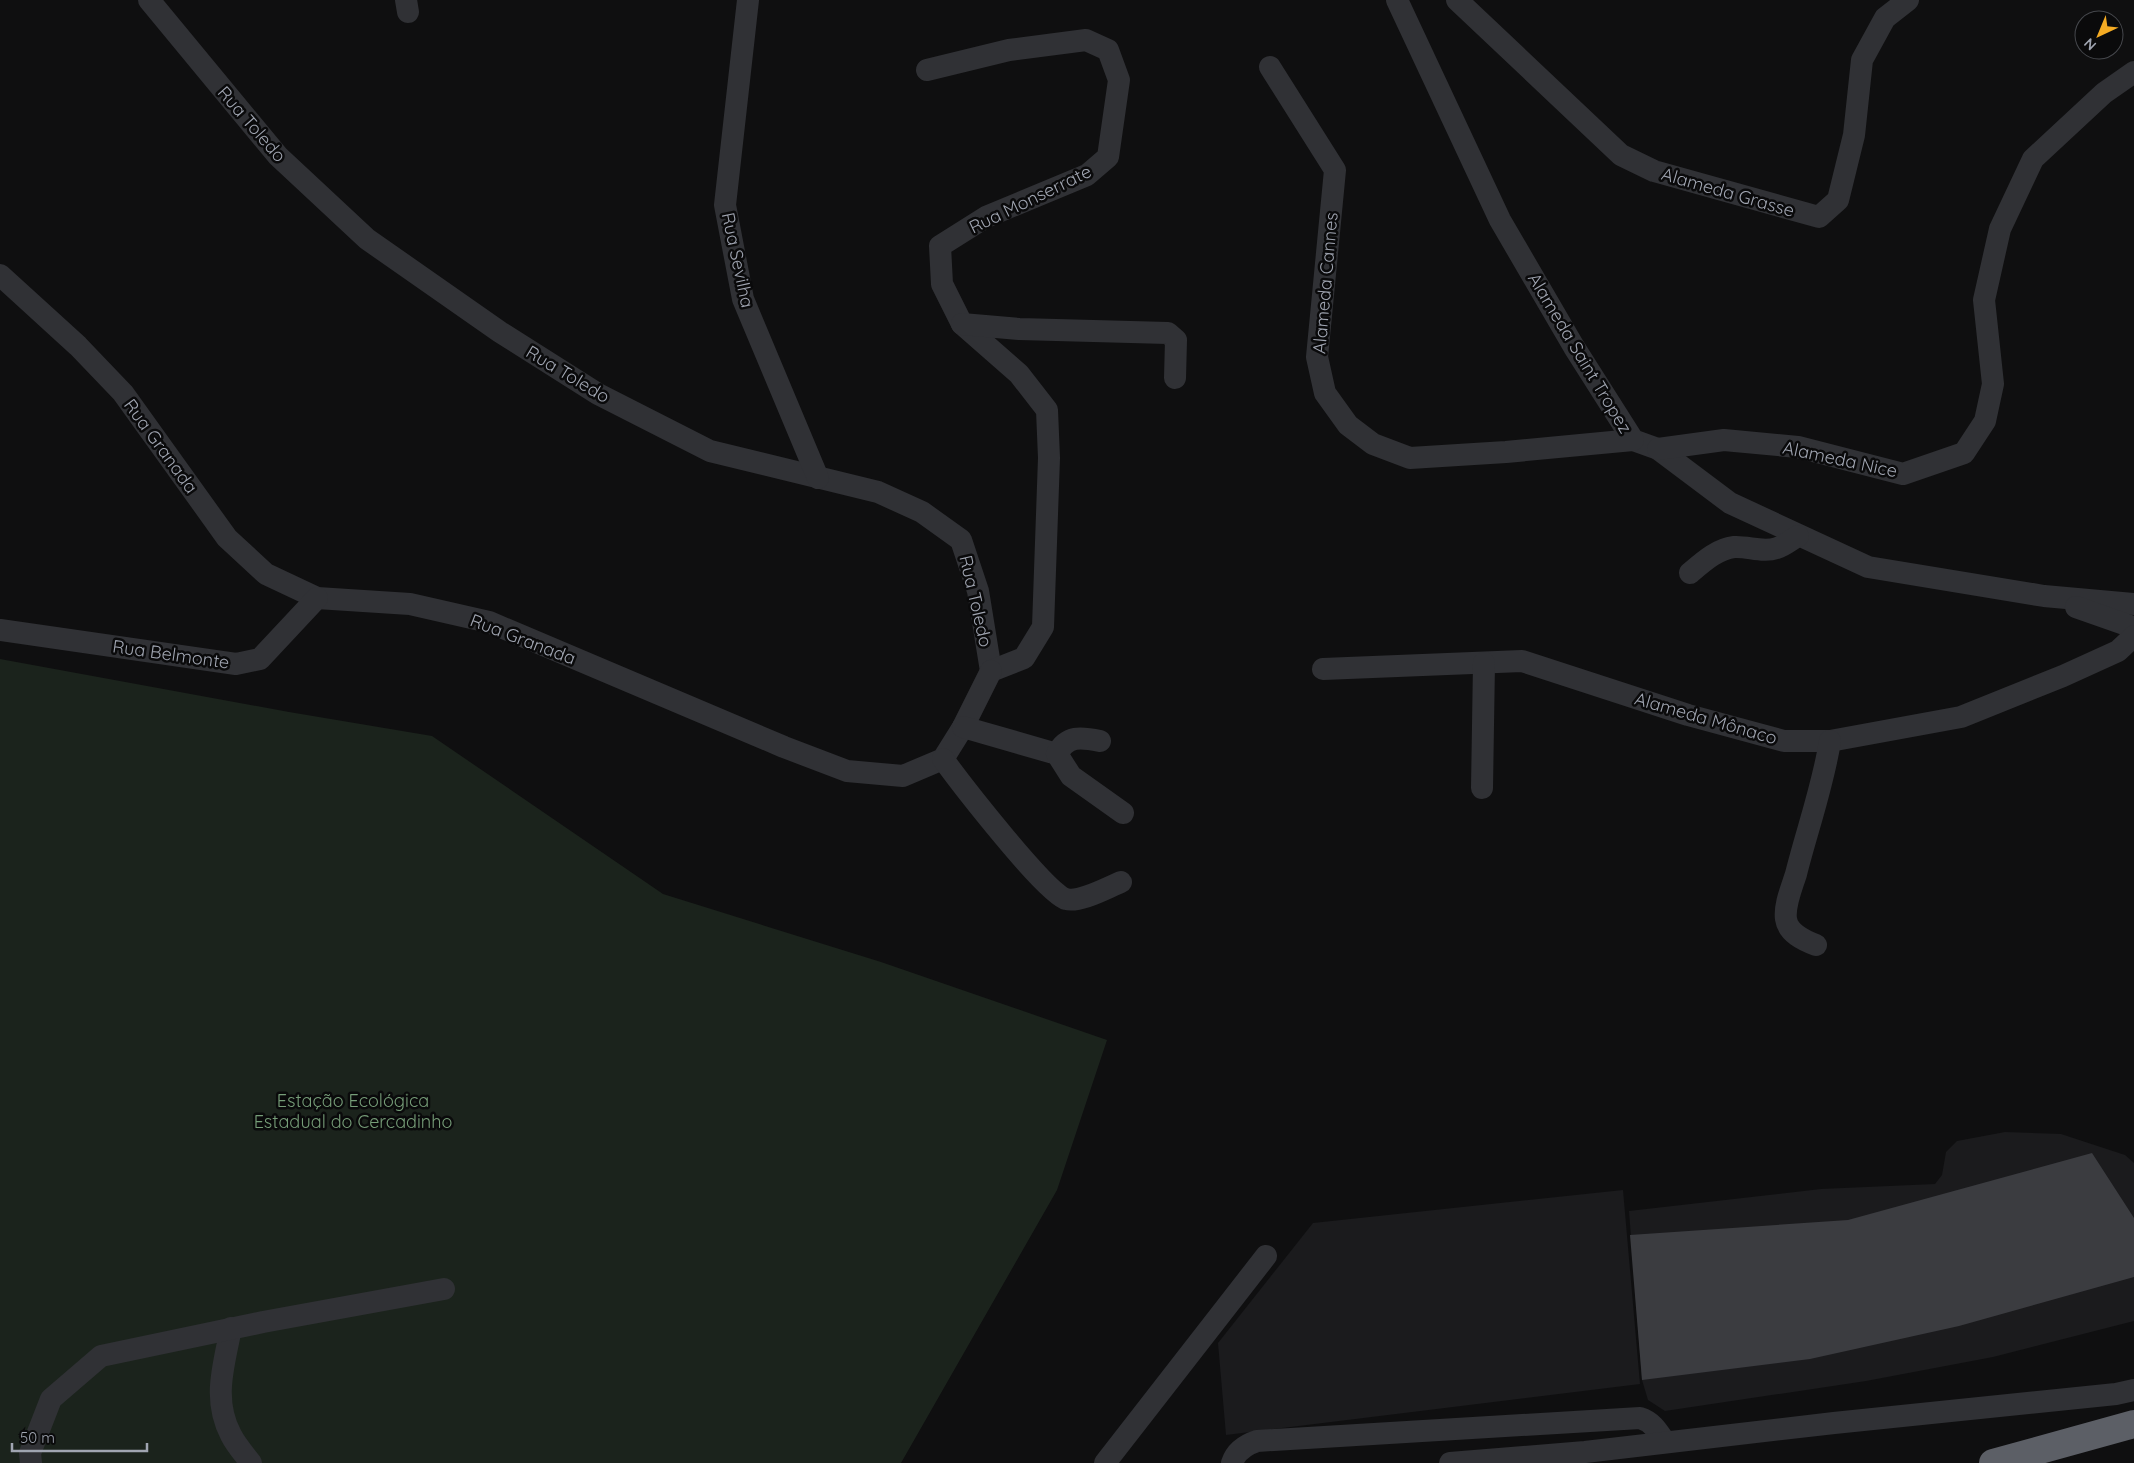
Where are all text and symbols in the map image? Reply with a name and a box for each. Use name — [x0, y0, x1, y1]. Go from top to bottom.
north arrow — [2074, 10, 2124, 60]
text: N — [2080, 34, 2100, 54]
street label: Rua Toledo — [213, 81, 291, 167]
street label: Rua Monserrate — [965, 159, 1095, 239]
street label: Alameda Grasse — [1659, 162, 1797, 222]
street label: Rua Sevilha — [717, 210, 759, 310]
street label: Alameda Cannes — [1307, 211, 1343, 355]
street label: Alameda Saint Tropez — [1523, 269, 1637, 437]
street label: Rua Toledo — [522, 340, 614, 408]
street label: Rua Granada — [119, 394, 203, 498]
street label: Alameda Nice — [1781, 436, 1899, 482]
street label: Rua Toledo — [954, 553, 998, 649]
street label: Rua Granada — [467, 608, 579, 670]
street label: Rua Belmonte — [111, 634, 231, 674]
street label: Alameda Mônaco — [1632, 687, 1780, 749]
park label: Estação Ecológica Estadual do Cercadinho — [254, 1089, 452, 1133]
scale bar — [12, 1420, 148, 1452]
text: 50 m — [20, 1428, 55, 1447]

